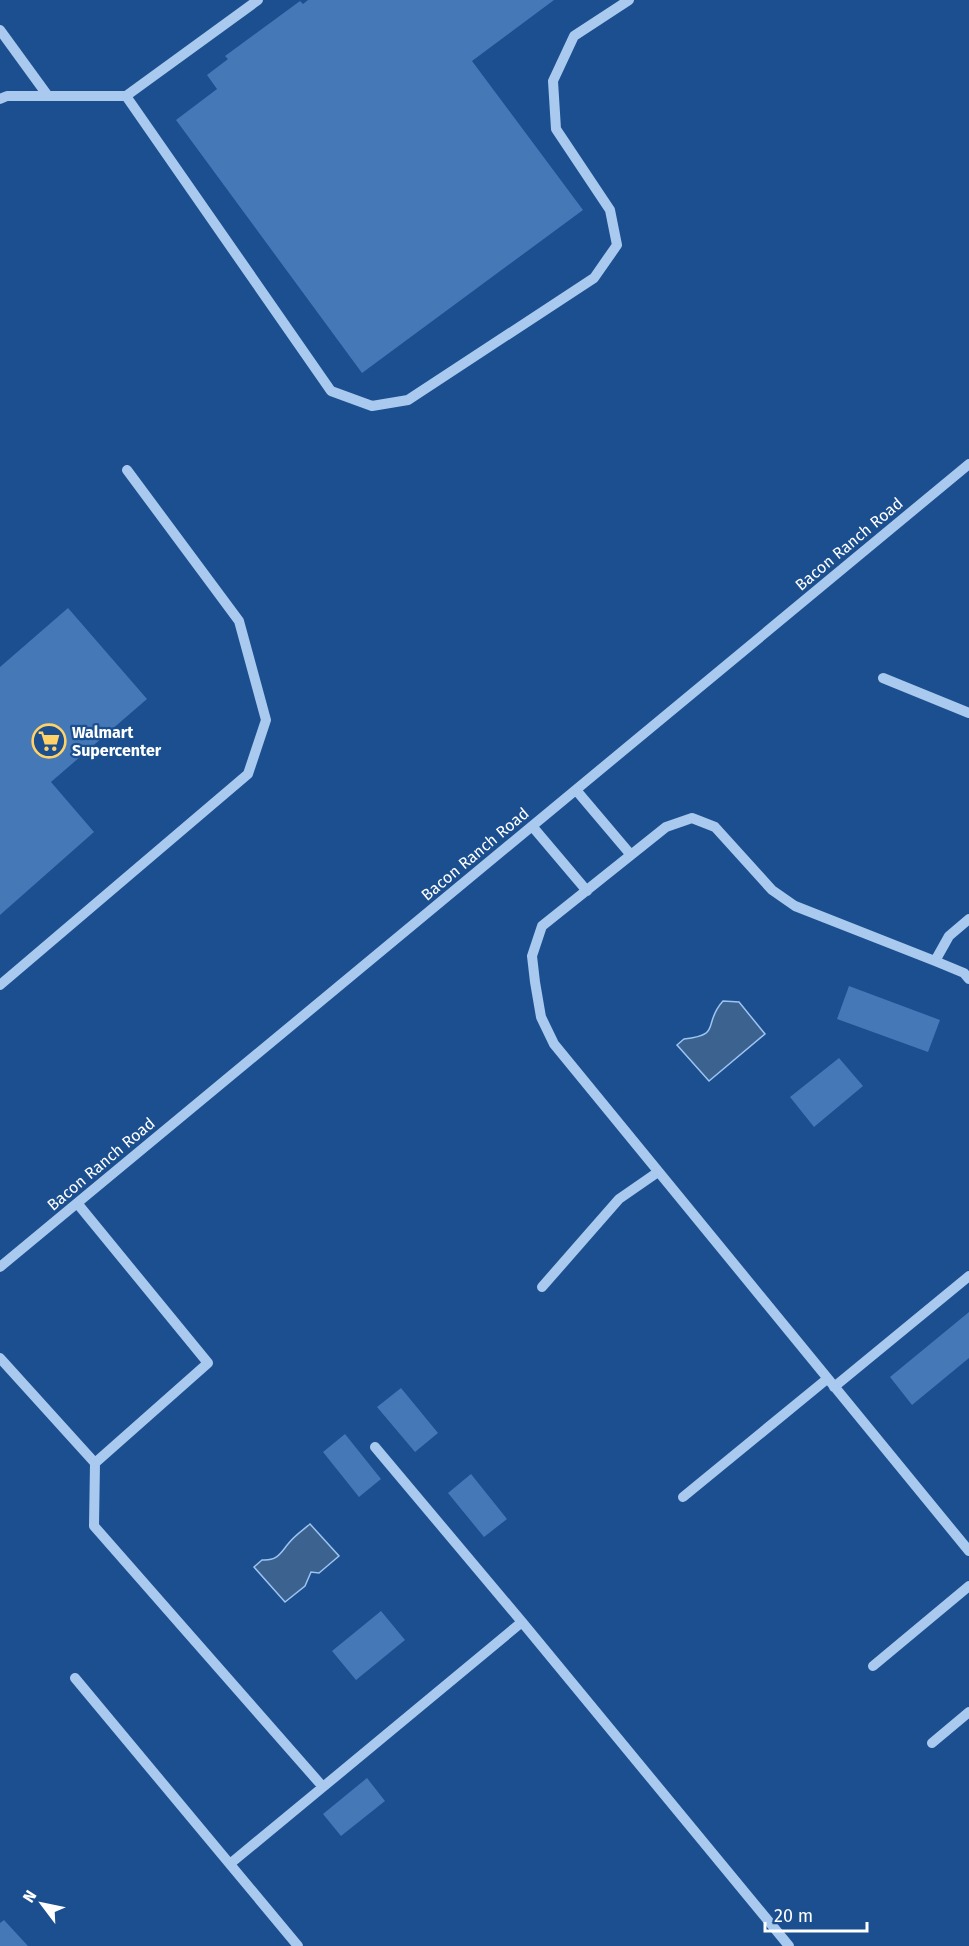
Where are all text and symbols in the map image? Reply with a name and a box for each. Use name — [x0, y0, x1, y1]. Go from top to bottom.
street label: Bacon Ranch Road — [791, 494, 907, 594]
supermarket icon: Walmart Supercenter — [31, 723, 67, 759]
place label: Walmart Supercenter — [72, 723, 162, 760]
street label: Bacon Ranch Road — [417, 804, 533, 904]
street label: Bacon Ranch Road — [43, 1114, 159, 1214]
north arrow — [12, 1874, 72, 1934]
text: N — [19, 1887, 41, 1906]
scale bar — [765, 1895, 867, 1933]
text: 20 m — [774, 1905, 813, 1927]

